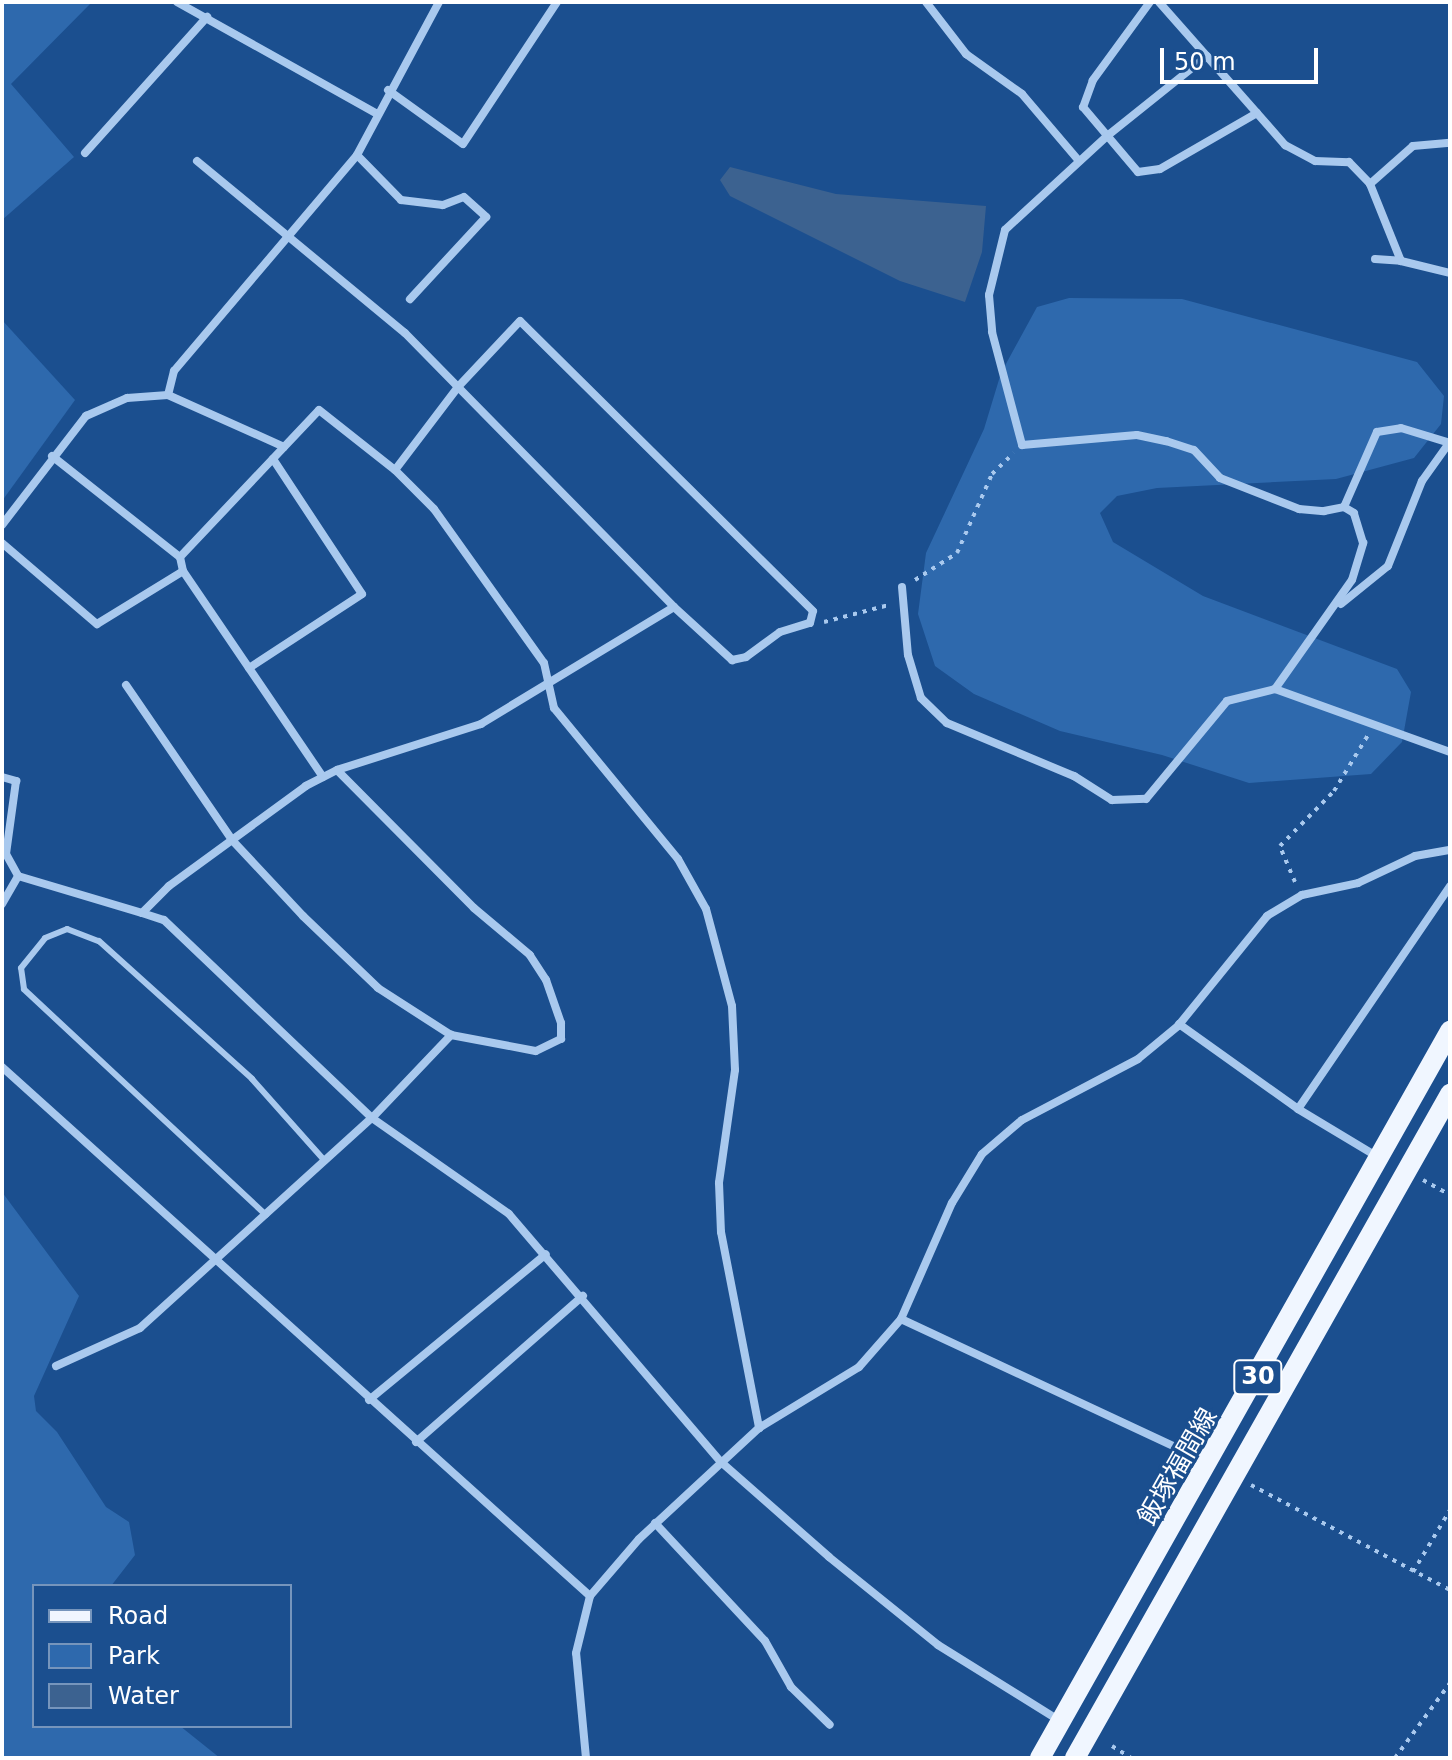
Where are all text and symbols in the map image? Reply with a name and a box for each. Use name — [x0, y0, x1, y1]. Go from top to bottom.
scale bar — [1164, 32, 1322, 82]
text: 50 m — [1174, 48, 1236, 76]
road number: 30 — [1232, 1357, 1284, 1397]
street label: 飯塚福間線 — [1132, 1403, 1224, 1531]
legend — [32, 1584, 292, 1728]
text: Road — [108, 1602, 168, 1630]
text: Park — [108, 1642, 160, 1670]
text: Water — [108, 1682, 179, 1710]

